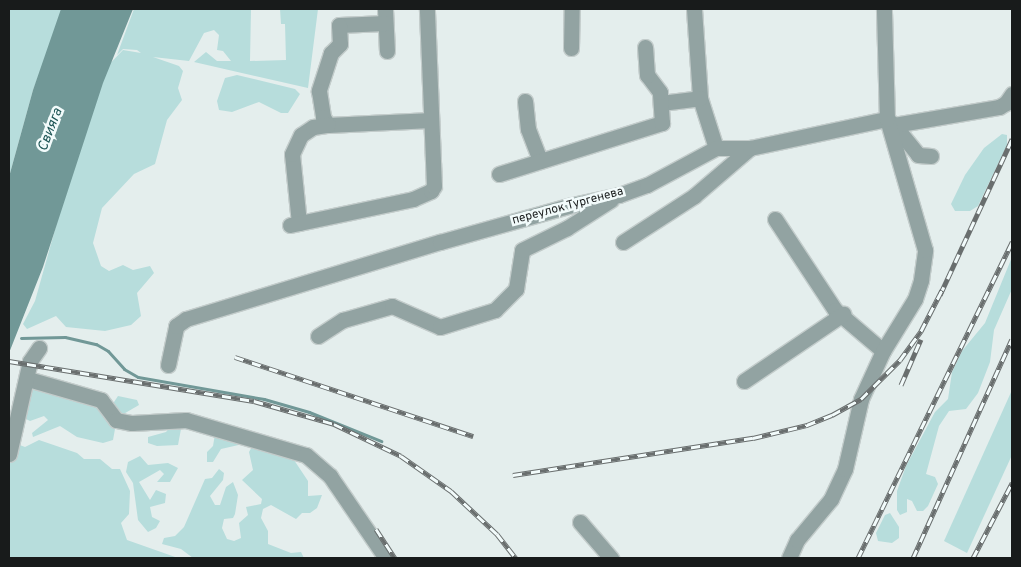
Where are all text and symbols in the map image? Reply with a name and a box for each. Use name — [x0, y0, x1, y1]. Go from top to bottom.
water label: Свияга — [35, 106, 67, 154]
street label: переулок Тургенева — [511, 185, 625, 229]

